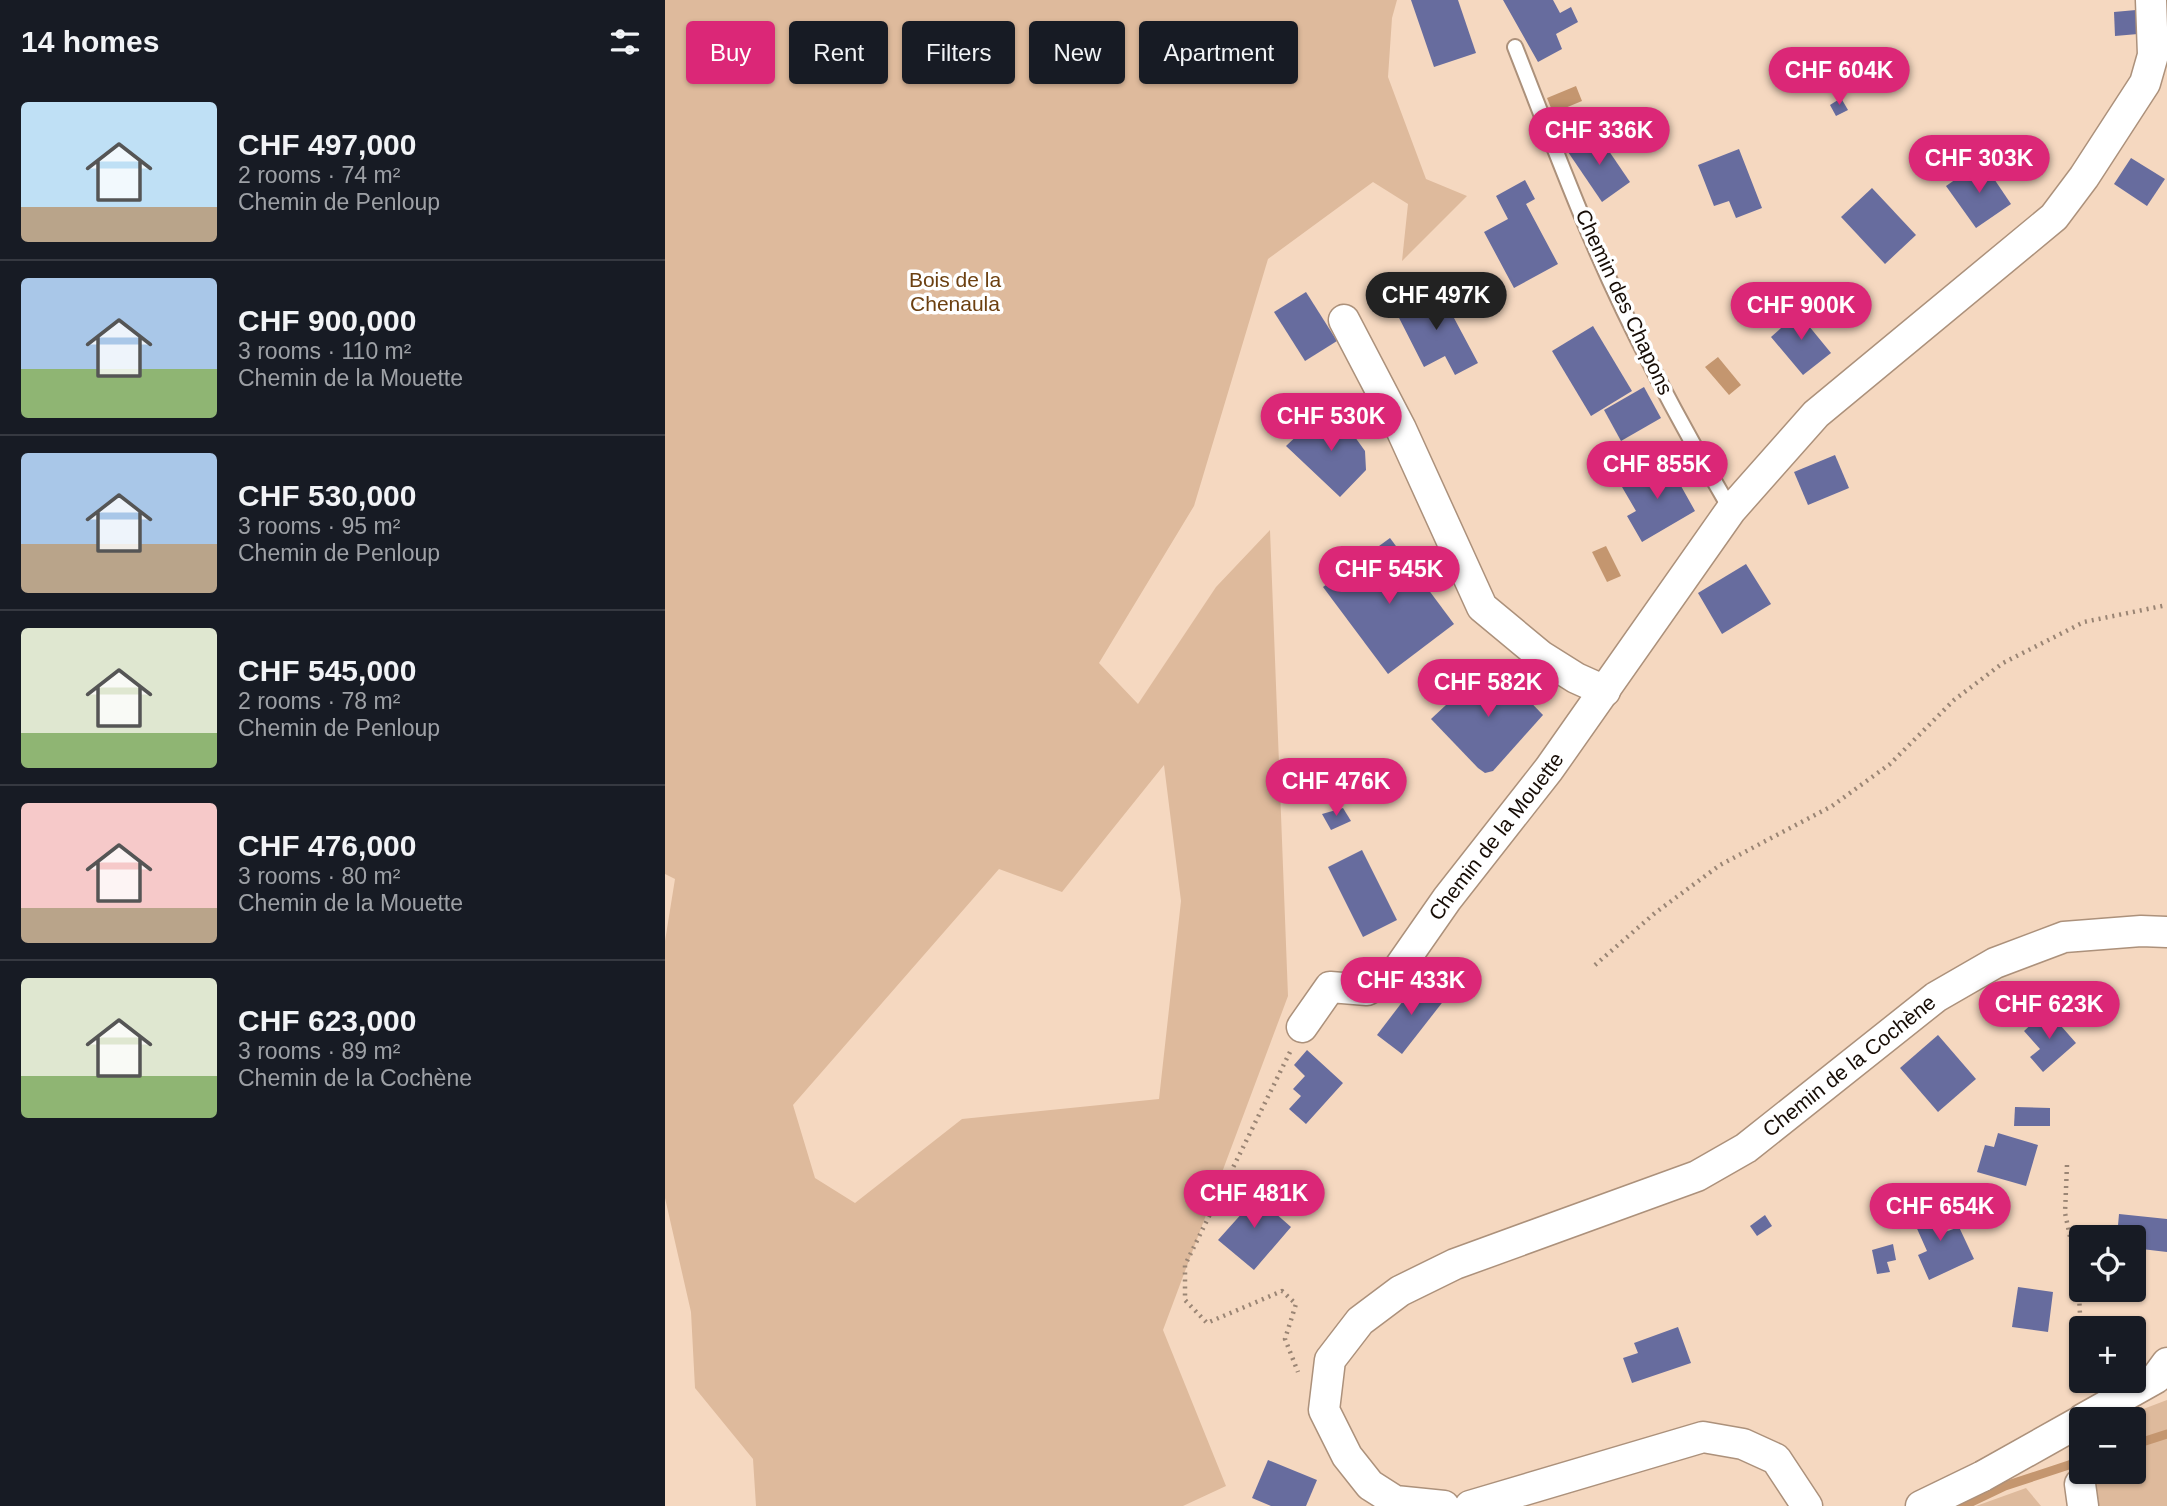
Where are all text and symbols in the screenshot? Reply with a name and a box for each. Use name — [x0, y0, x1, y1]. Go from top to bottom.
chip: Buy — [686, 21, 775, 84]
chip: Rent — [789, 21, 888, 84]
chip: Filters — [902, 21, 1015, 84]
chip: New — [1029, 21, 1125, 84]
chip: Apartment — [1139, 21, 1298, 84]
icon: filters — [606, 23, 644, 61]
text: 14 homes — [21, 25, 159, 58]
pin: CHF 604K — [1767, 48, 1911, 107]
text: CHF 604K — [1785, 57, 1893, 83]
pin: CHF 336K — [1527, 108, 1671, 167]
text: CHF 336K — [1545, 117, 1653, 143]
text: CHF 497,000 — [238, 128, 416, 161]
icon: home — [77, 130, 161, 214]
pin: CHF 303K — [1907, 136, 2051, 195]
text: CHF 303K — [1925, 145, 2033, 171]
text: 2 rooms · 74 m² — [238, 162, 400, 188]
text: Chemin de Penloup — [238, 189, 440, 215]
street label: Chemin des Chapons — [1571, 205, 1678, 398]
park label: Bois de la Chenaula — [909, 268, 1001, 315]
pin: CHF 497K — [1364, 272, 1508, 332]
text: CHF 497K — [1382, 282, 1490, 308]
pin: CHF 900K — [1729, 282, 1873, 342]
text: CHF 900K — [1747, 292, 1855, 318]
text: CHF 900,000 — [238, 304, 416, 337]
icon: home — [77, 306, 161, 390]
text: 3 rooms · 110 m² — [238, 338, 411, 364]
text: Chemin de la Mouette — [238, 365, 463, 391]
pin: CHF 530K — [1259, 393, 1403, 453]
text: CHF 530K — [1277, 403, 1385, 429]
pin: CHF 855K — [1585, 442, 1729, 501]
text: CHF 855K — [1603, 451, 1711, 477]
text: CHF 530,000 — [238, 479, 416, 512]
icon: home — [77, 481, 161, 565]
text: 3 rooms · 95 m² — [238, 513, 400, 539]
text: Chemin de Penloup — [238, 540, 440, 566]
pin: CHF 545K — [1317, 546, 1461, 606]
text: CHF 545K — [1335, 556, 1443, 582]
text: CHF 545,000 — [238, 654, 416, 687]
icon: home — [77, 656, 161, 740]
pin: CHF 582K — [1416, 660, 1560, 719]
text: CHF 582K — [1434, 669, 1542, 695]
text: 2 rooms · 78 m² — [238, 688, 400, 714]
text: Chemin de Penloup — [238, 715, 440, 741]
street label: Chemin de la Mouette — [1424, 748, 1568, 924]
pin: CHF 476K — [1264, 758, 1408, 818]
text: CHF 476K — [1282, 768, 1390, 794]
text: CHF 476,000 — [238, 829, 416, 862]
icon: home — [77, 831, 161, 915]
text: 3 rooms · 80 m² — [238, 863, 400, 889]
text: Chemin de la Mouette — [238, 890, 463, 916]
pin: CHF 433K — [1339, 958, 1483, 1017]
text: CHF 433K — [1357, 967, 1465, 993]
pin: CHF 623K — [1977, 982, 2121, 1041]
street label: Chemin de la Cochène — [1758, 990, 1940, 1141]
text: CHF 623K — [1995, 991, 2103, 1017]
text: CHF 623,000 — [238, 1004, 416, 1037]
icon: home — [77, 1006, 161, 1090]
text: 3 rooms · 89 m² — [238, 1038, 400, 1064]
text: Chemin de la Cochène — [238, 1065, 472, 1091]
pin: CHF 481K — [1182, 1170, 1326, 1230]
text: CHF 481K — [1200, 1180, 1308, 1206]
pin: CHF 654K — [1868, 1184, 2012, 1243]
text: CHF 654K — [1886, 1193, 1994, 1219]
map controls — [2069, 1225, 2146, 1484]
button: locate — [2069, 1225, 2146, 1302]
button: + — [2069, 1316, 2146, 1393]
button: − — [2069, 1407, 2146, 1484]

